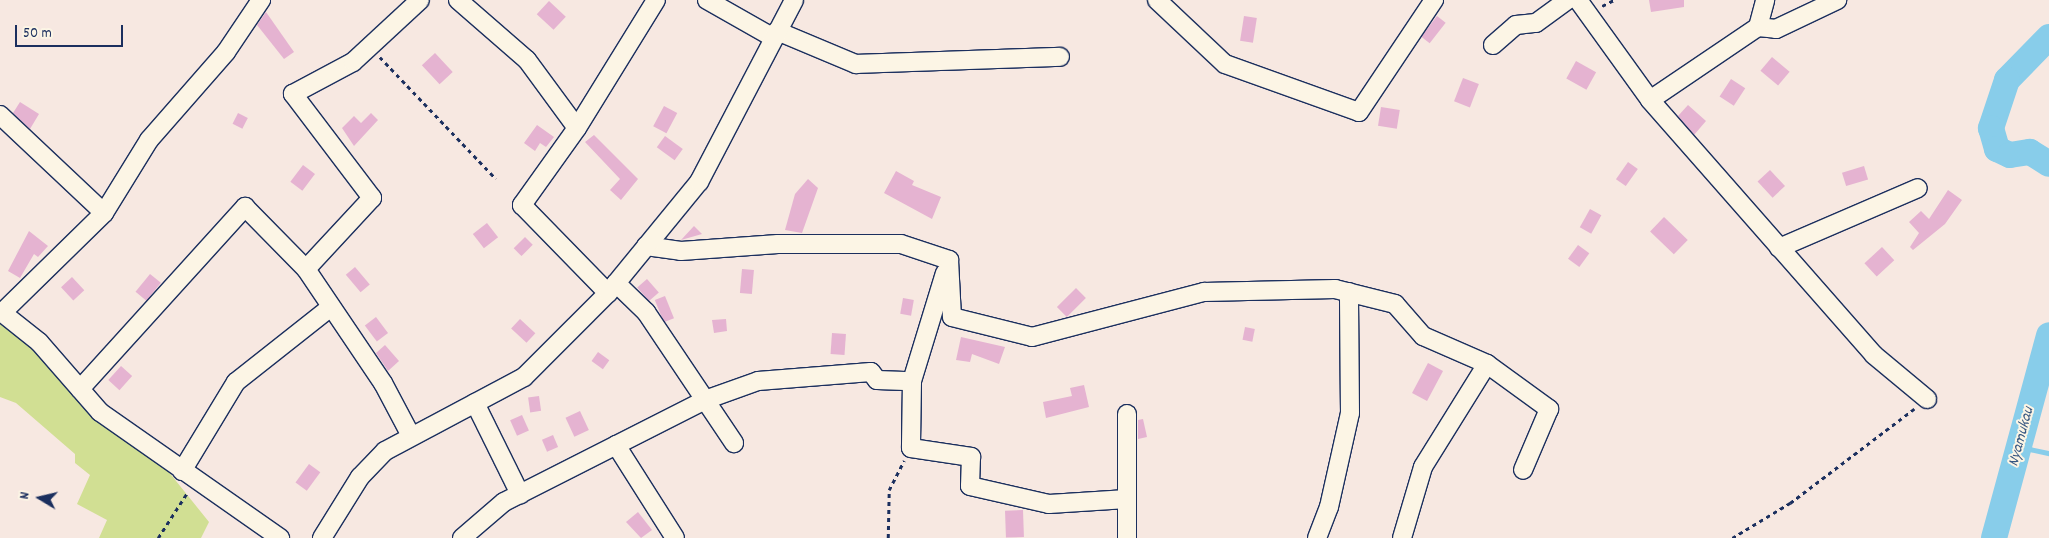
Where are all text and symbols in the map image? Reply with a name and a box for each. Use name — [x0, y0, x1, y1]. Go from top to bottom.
scale bar — [18, 15, 125, 47]
text: 50 m — [23, 23, 52, 45]
water label: Nyamukau — [2005, 405, 2039, 469]
north arrow — [15, 473, 65, 523]
text: N — [15, 491, 36, 501]

